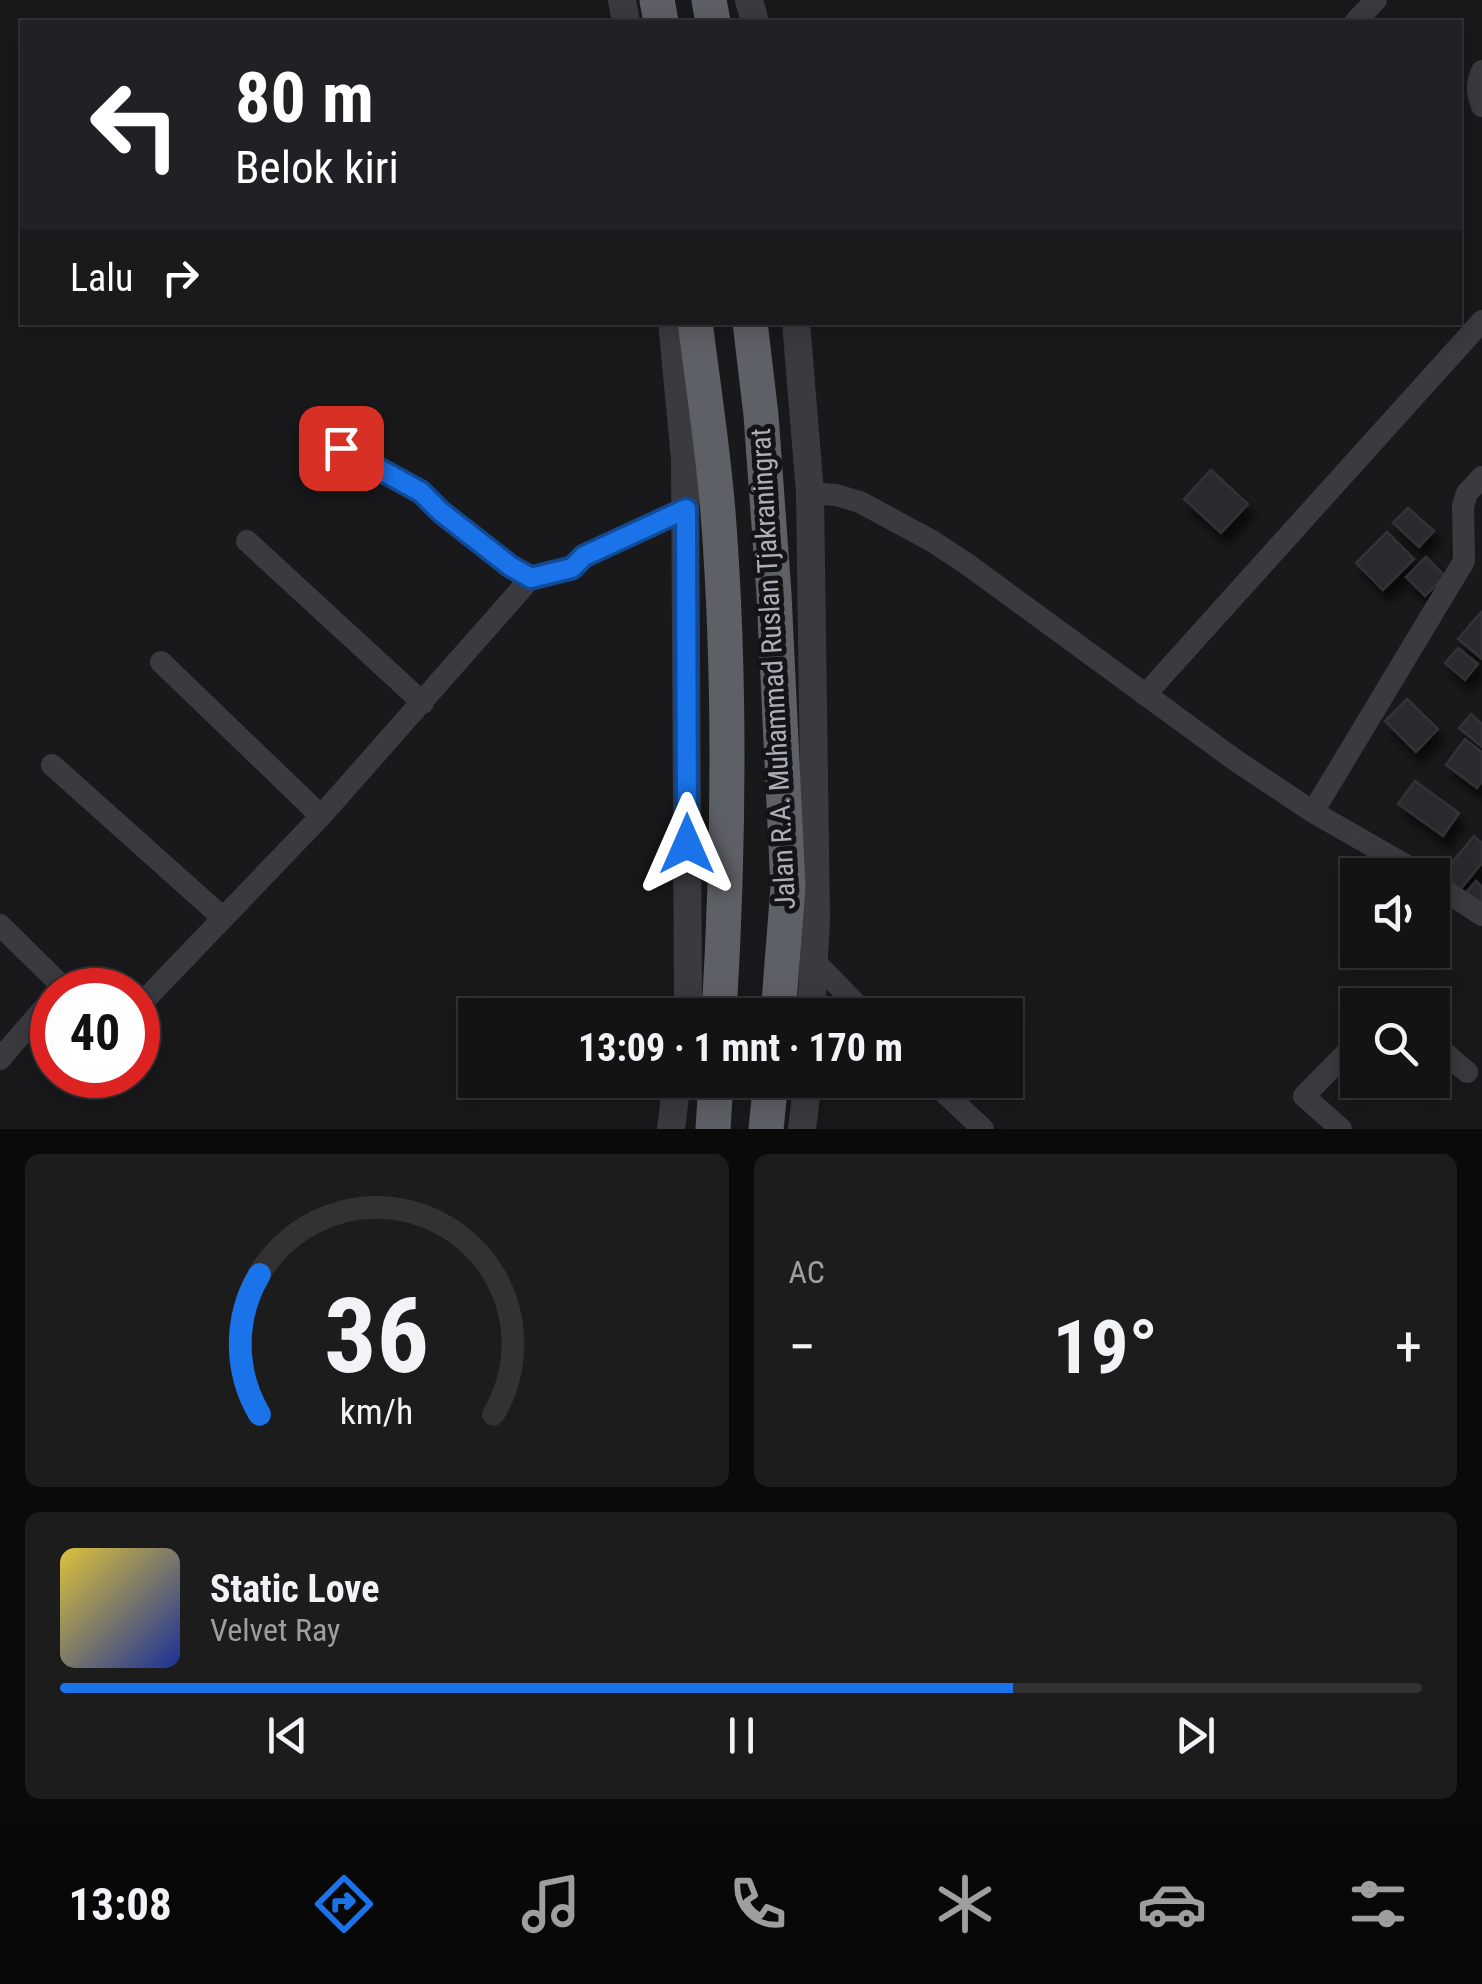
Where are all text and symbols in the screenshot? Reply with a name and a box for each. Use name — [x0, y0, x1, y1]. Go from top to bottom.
text: 80 m — [235, 57, 374, 139]
icon: left — [70, 60, 200, 190]
text: Belok kiri — [235, 141, 399, 194]
icon: right — [153, 250, 208, 305]
text: Lalu — [70, 256, 133, 300]
pin — [299, 406, 384, 491]
icon: arrive — [314, 421, 369, 476]
street label: Jalan R.A. Muhammad Ruslan Tjakraningrat — [744, 427, 802, 911]
position arrow — [635, 792, 739, 896]
map controls — [1340, 858, 1450, 1098]
button: sound — [1340, 858, 1450, 968]
speed limit sign: 40 — [30, 968, 160, 1098]
button: search — [1340, 988, 1450, 1098]
text: 13:09 · 1 mnt · 170 m — [578, 1026, 903, 1070]
text: AC — [789, 1253, 825, 1291]
text: 36 — [324, 1276, 429, 1397]
text: 19° — [1053, 1303, 1158, 1391]
text: − — [789, 1315, 816, 1379]
text: + — [1395, 1315, 1422, 1379]
text: km/h — [340, 1391, 414, 1433]
text: Static Love — [210, 1567, 379, 1611]
text: Velvet Ray — [210, 1611, 340, 1649]
icon: previous — [260, 1708, 315, 1763]
icon: pause — [714, 1708, 769, 1763]
icon: next — [1168, 1708, 1223, 1763]
icon: directions — [309, 1869, 379, 1939]
icon: music — [516, 1869, 586, 1939]
icon: phone — [723, 1869, 793, 1939]
icon: climate — [930, 1869, 1000, 1939]
icon: car — [1137, 1869, 1207, 1939]
icon: filters — [1343, 1869, 1413, 1939]
text: 13:08 — [68, 1878, 172, 1931]

